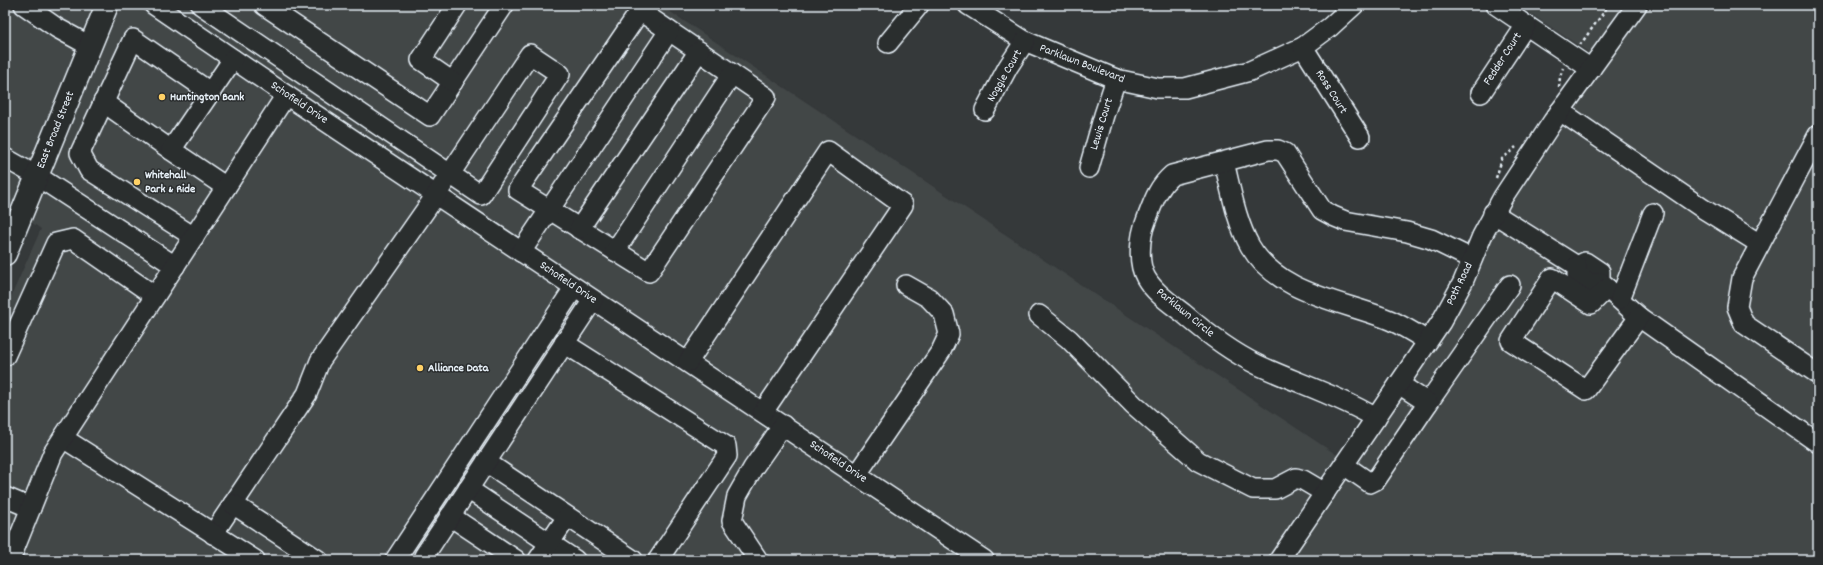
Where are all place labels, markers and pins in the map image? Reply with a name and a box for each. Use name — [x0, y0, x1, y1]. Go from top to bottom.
place label: Huntington Bank — [170, 89, 244, 106]
marker: Huntington Bank — [157, 92, 167, 102]
place label: Whitehall Park & Ride — [145, 167, 196, 198]
marker: Whitehall Park & Ride — [132, 177, 142, 187]
place label: Alliance Data — [428, 360, 490, 377]
marker: Alliance Data — [415, 363, 425, 373]

